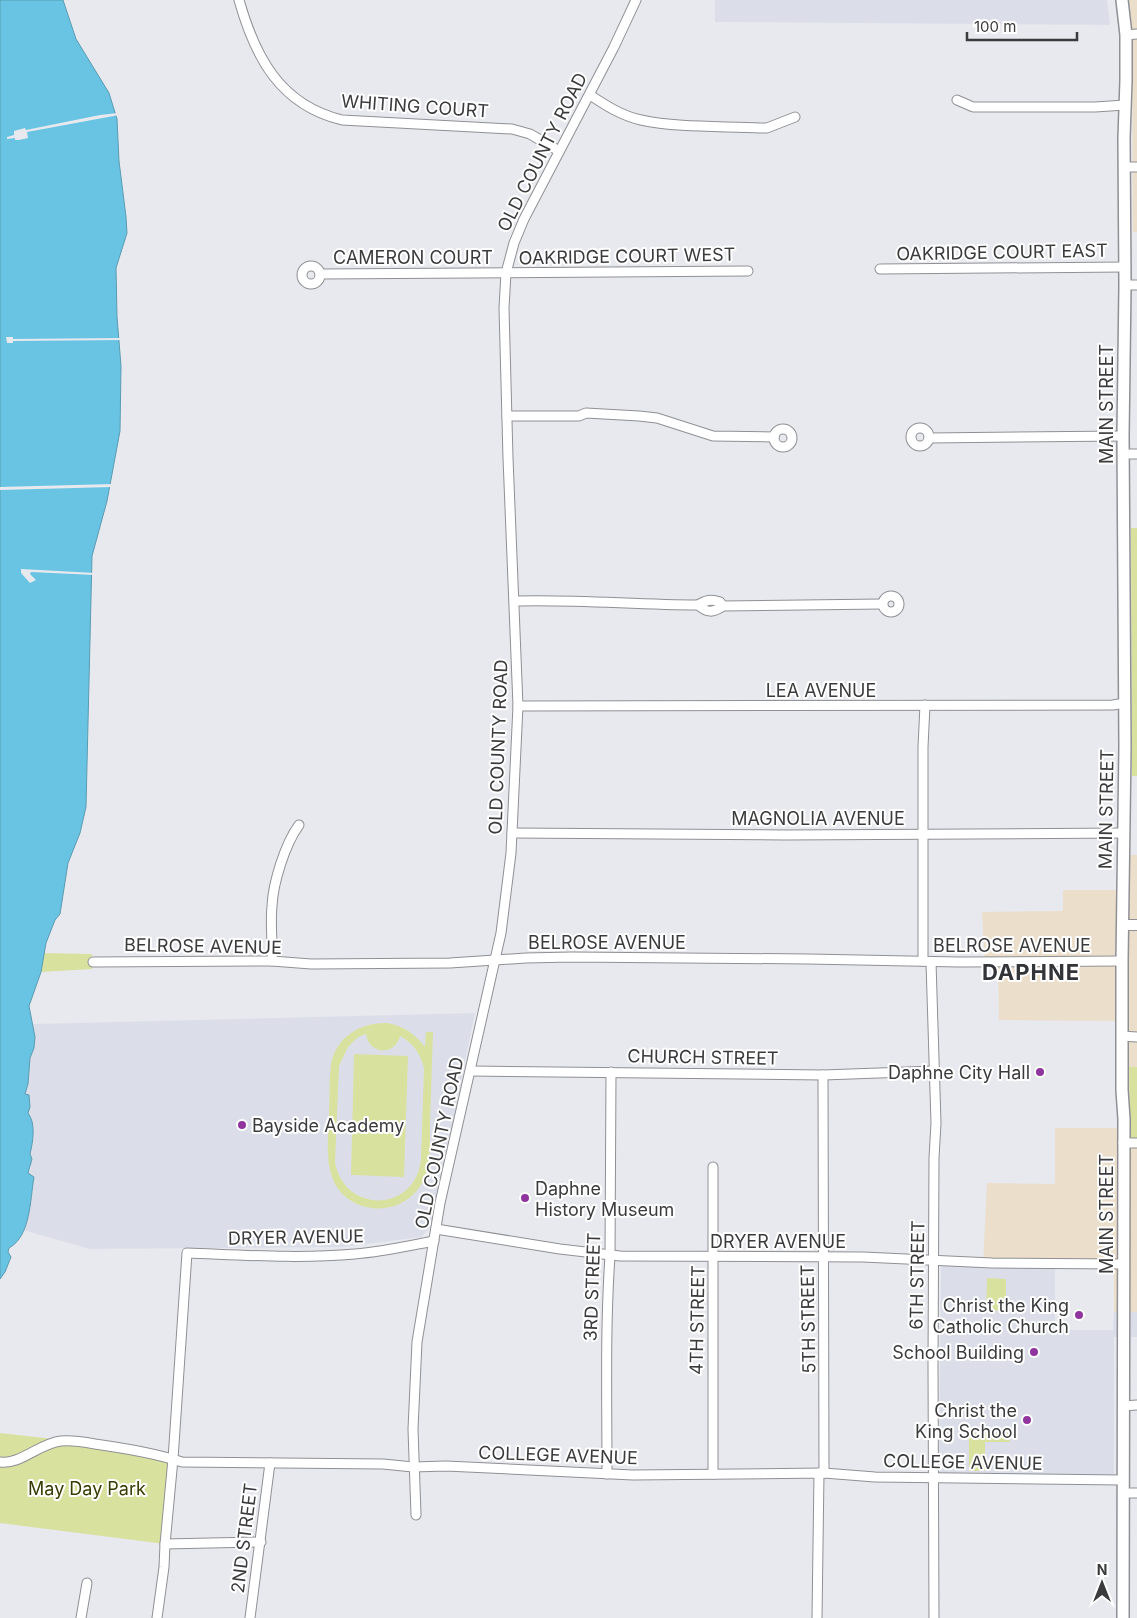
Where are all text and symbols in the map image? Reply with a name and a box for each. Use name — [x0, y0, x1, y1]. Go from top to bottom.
scale bar — [967, 10, 1077, 42]
text: 100 m — [974, 17, 1016, 36]
street label: OLD COUNTY ROAD — [493, 69, 591, 235]
street label: WHITING COURT — [340, 90, 490, 122]
street label: OAKRIDGE COURT EAST — [896, 240, 1108, 264]
street label: OAKRIDGE COURT WEST — [518, 244, 736, 268]
street label: CAMERON COURT — [333, 247, 493, 268]
street label: MAIN STREET — [1096, 344, 1117, 464]
street label: OLD COUNTY ROAD — [484, 659, 512, 835]
street label: LEA AVENUE — [766, 680, 876, 701]
street label: MAIN STREET — [1094, 749, 1118, 869]
street label: MAGNOLIA AVENUE — [731, 808, 905, 829]
street label: BELROSE AVENUE — [528, 932, 686, 953]
street label: BELROSE AVENUE — [124, 934, 282, 958]
street label: BELROSE AVENUE — [933, 935, 1091, 956]
district label: DAPHNE — [982, 959, 1080, 985]
street label: CHURCH STREET — [627, 1045, 779, 1069]
street label: OLD COUNTY ROAD — [411, 1055, 467, 1231]
place label: Daphne City Hall — [888, 1062, 1030, 1083]
marker: Daphne City Hall — [1034, 1066, 1046, 1078]
place label: Bayside Academy — [252, 1115, 404, 1136]
marker: Bayside Academy — [236, 1119, 248, 1131]
street label: MAIN STREET — [1096, 1154, 1117, 1274]
place label: Daphne History Museum — [535, 1178, 674, 1220]
marker: Daphne History Museum — [519, 1192, 531, 1204]
street label: 6TH STREET — [906, 1220, 928, 1330]
street label: DRYER AVENUE — [228, 1225, 364, 1249]
street label: DRYER AVENUE — [710, 1231, 846, 1252]
street label: 3RD STREET — [580, 1232, 604, 1342]
street label: 5TH STREET — [797, 1264, 819, 1374]
street label: 4TH STREET — [686, 1265, 708, 1375]
place label: Christ the King Catholic Church — [933, 1295, 1069, 1337]
marker: Christ the King Catholic Church — [1073, 1309, 1085, 1321]
place label: School Building — [892, 1342, 1024, 1363]
marker: School Building — [1028, 1346, 1040, 1358]
place label: Christ the King School — [915, 1400, 1017, 1442]
marker: Christ the King School — [1021, 1414, 1033, 1426]
street label: COLLEGE AVENUE — [478, 1442, 638, 1468]
street label: COLLEGE AVENUE — [883, 1450, 1043, 1474]
park label: May Day Park — [28, 1478, 146, 1499]
street label: 2ND STREET — [227, 1482, 261, 1594]
north arrow — [1077, 1558, 1127, 1608]
text: N — [1097, 1561, 1107, 1578]

